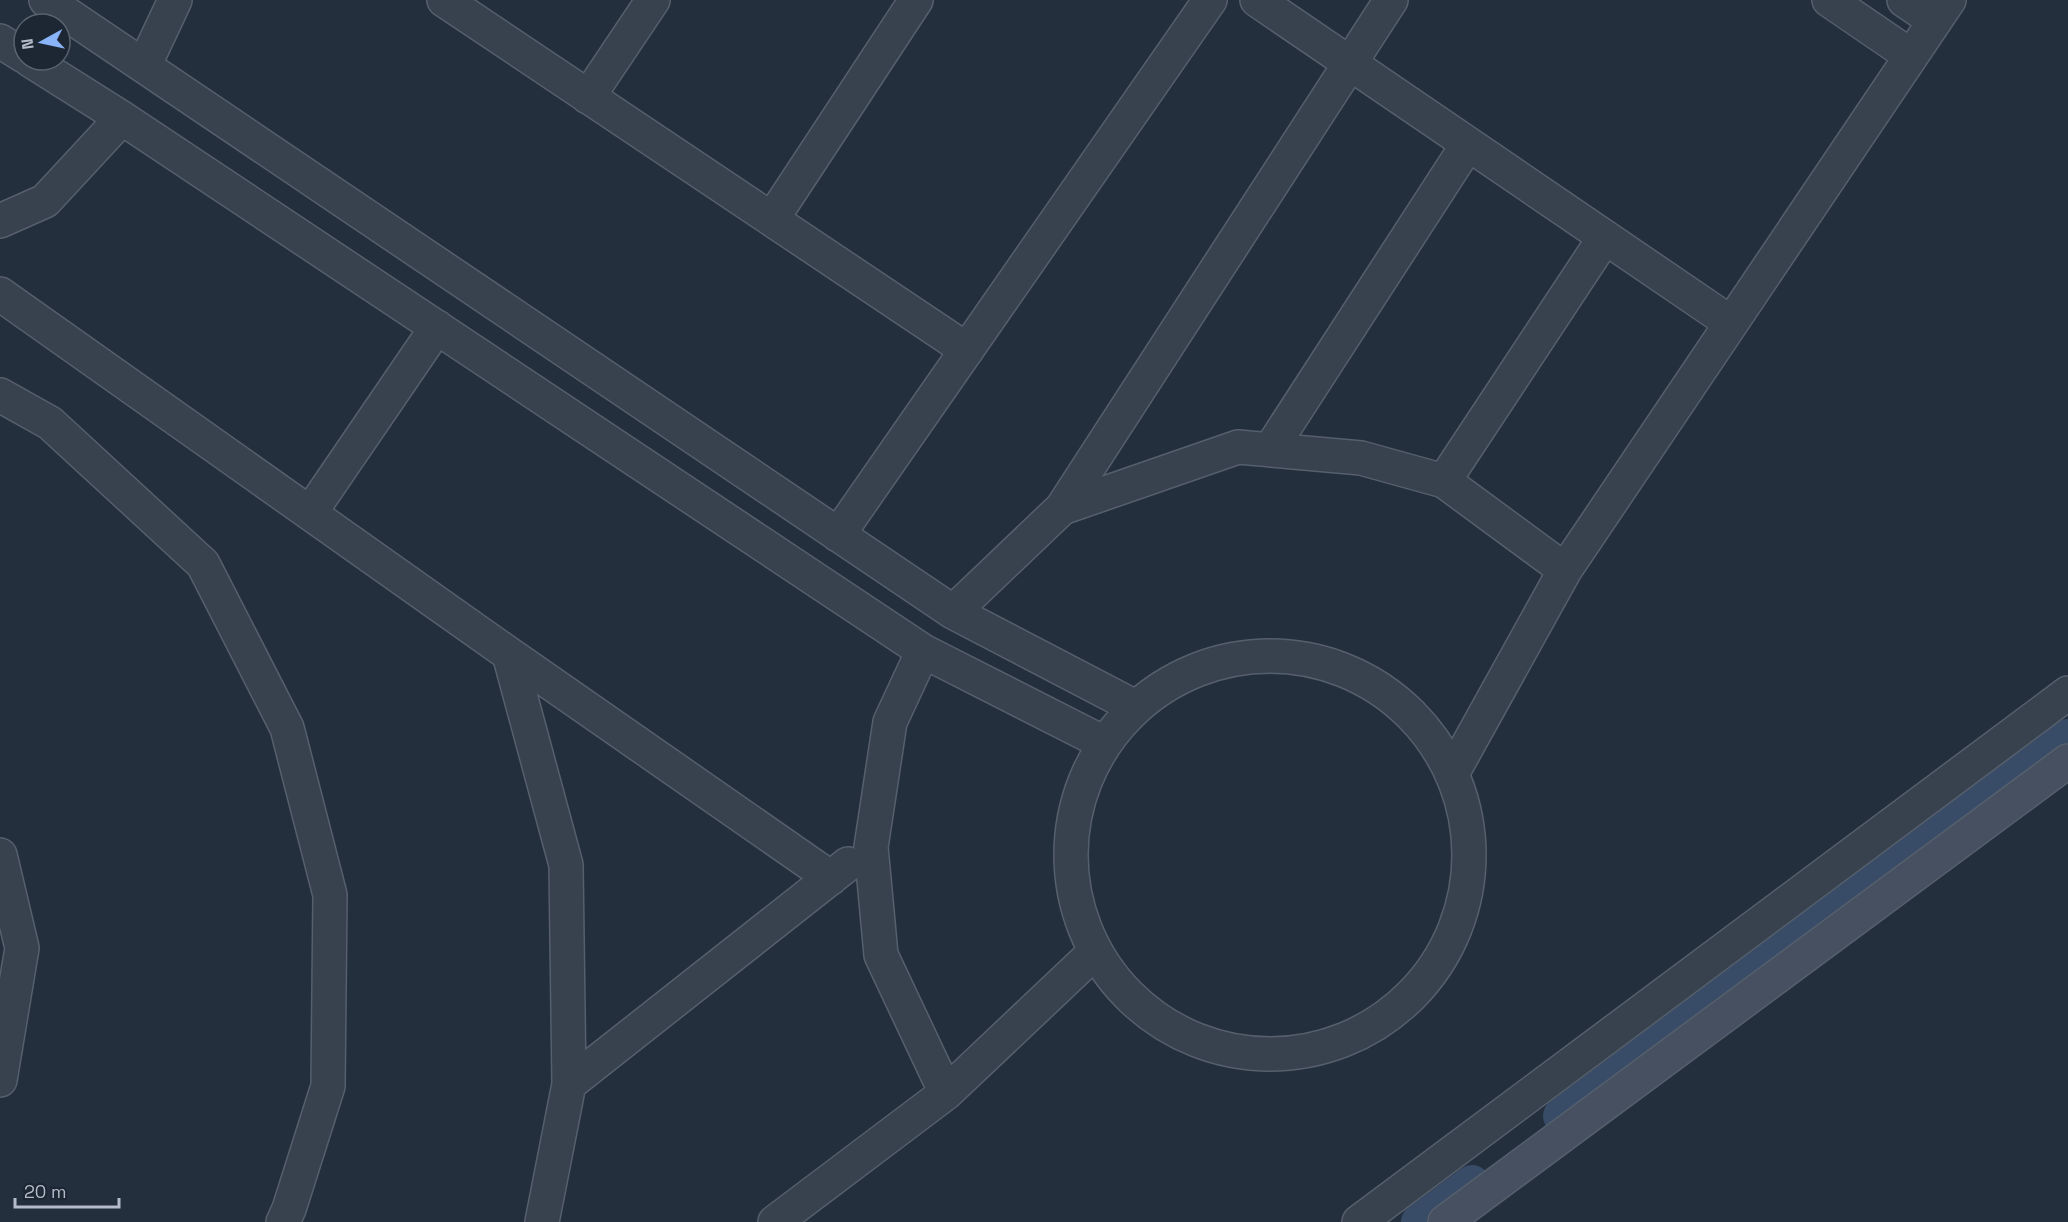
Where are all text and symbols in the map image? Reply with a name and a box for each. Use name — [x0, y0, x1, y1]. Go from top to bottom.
north arrow — [12, 12, 72, 72]
text: N — [16, 37, 39, 51]
scale bar — [15, 1171, 118, 1209]
text: 20 m — [24, 1180, 67, 1203]

